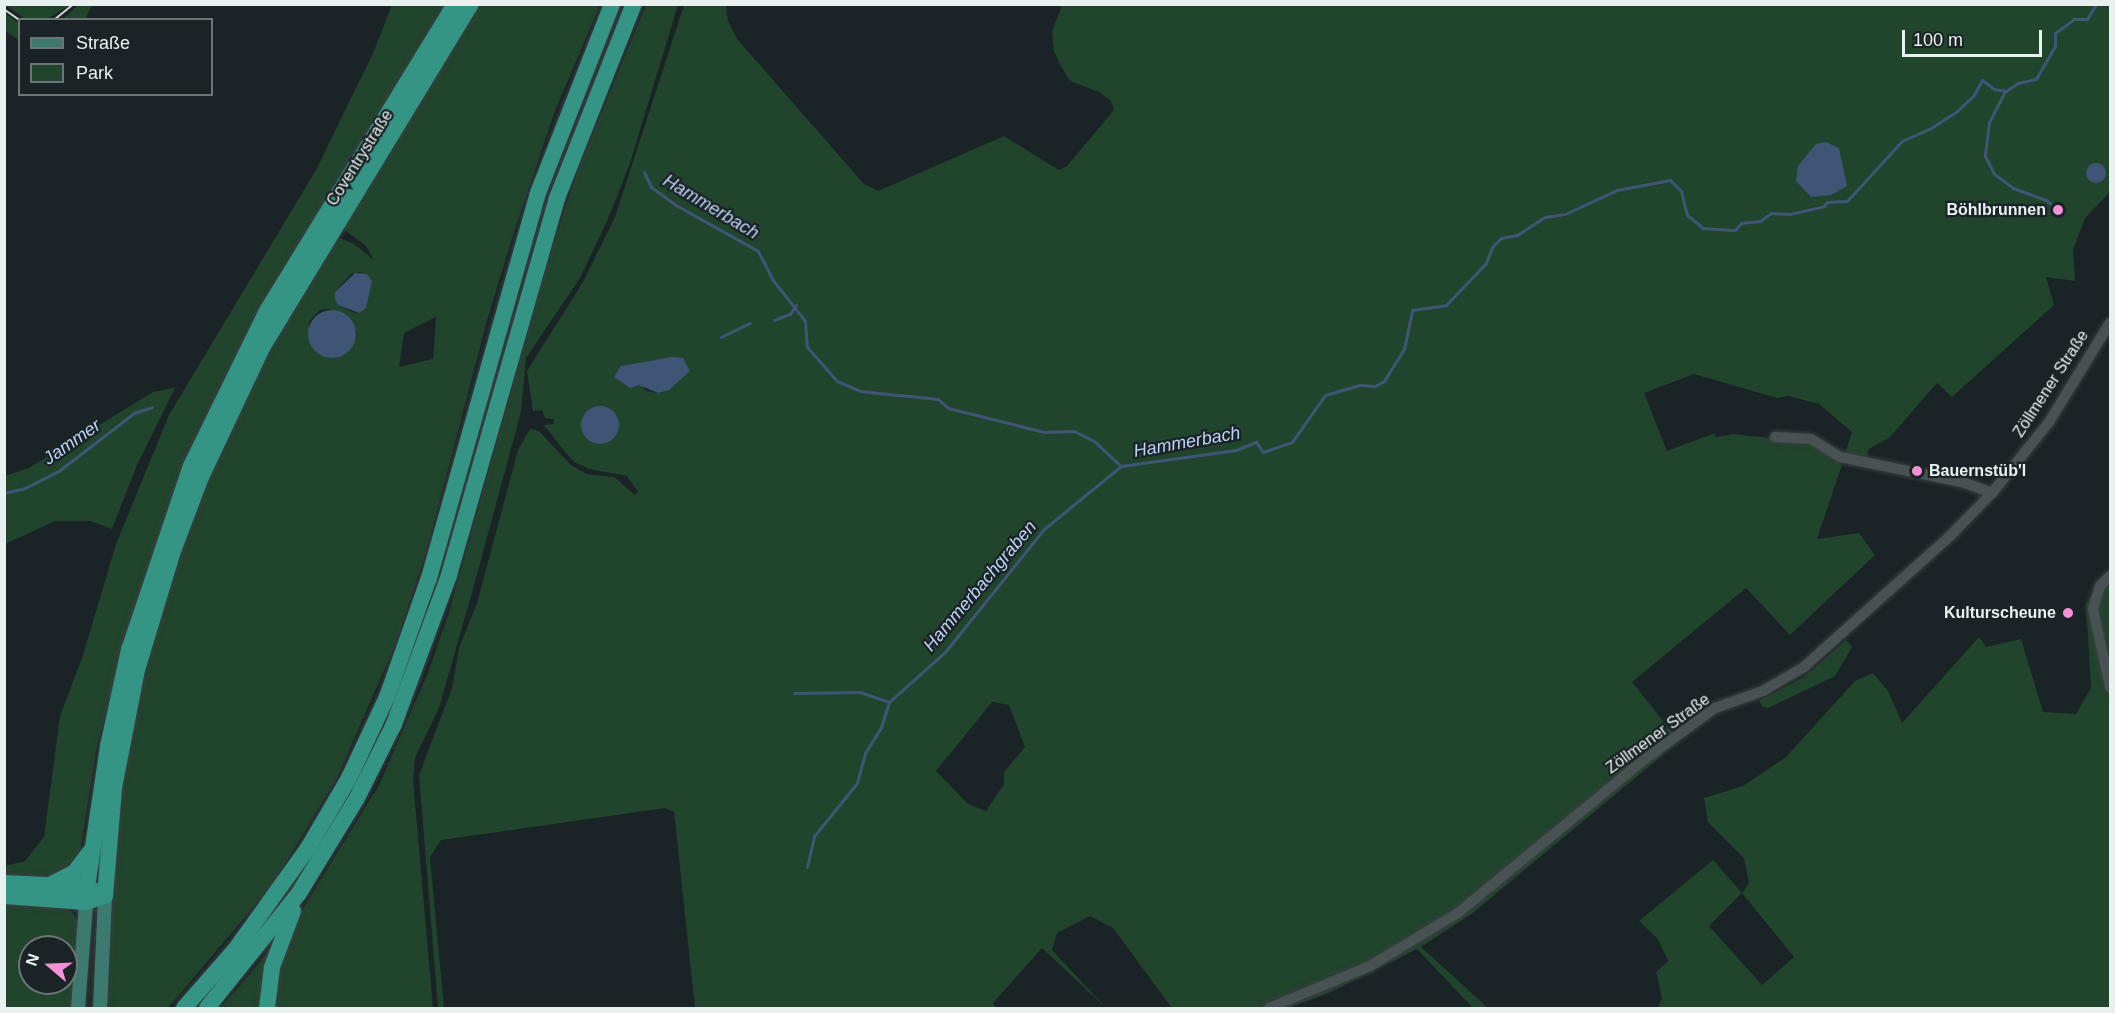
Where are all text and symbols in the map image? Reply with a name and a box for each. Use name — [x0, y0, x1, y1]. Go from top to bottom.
legend — [18, 18, 213, 96]
scale bar — [1905, 18, 2044, 56]
text: 100 m — [1913, 30, 1963, 50]
text: Straße — [76, 33, 130, 53]
text: Park — [76, 63, 113, 83]
street label: Coventrystraße — [323, 107, 397, 209]
water label: Hammerbach — [659, 170, 763, 244]
place label: Böhlbrunnen — [1946, 200, 2046, 220]
marker: Böhlbrunnen — [2051, 203, 2065, 217]
street label: Zöllmener Straße — [2009, 327, 2093, 441]
water label: Jammer — [39, 415, 105, 469]
water label: Hammerbach — [1132, 422, 1242, 462]
place label: Bauernstüb'l — [1929, 461, 2026, 481]
marker: Bauernstüb'l — [1910, 464, 1924, 478]
water label: Hammerbachgraben — [919, 516, 1041, 656]
place label: Kulturscheune — [1944, 603, 2056, 623]
marker: Kulturscheune — [2061, 606, 2075, 620]
street label: Zöllmener Straße — [1602, 690, 1714, 778]
north arrow — [18, 935, 78, 995]
text: N — [22, 951, 42, 968]

